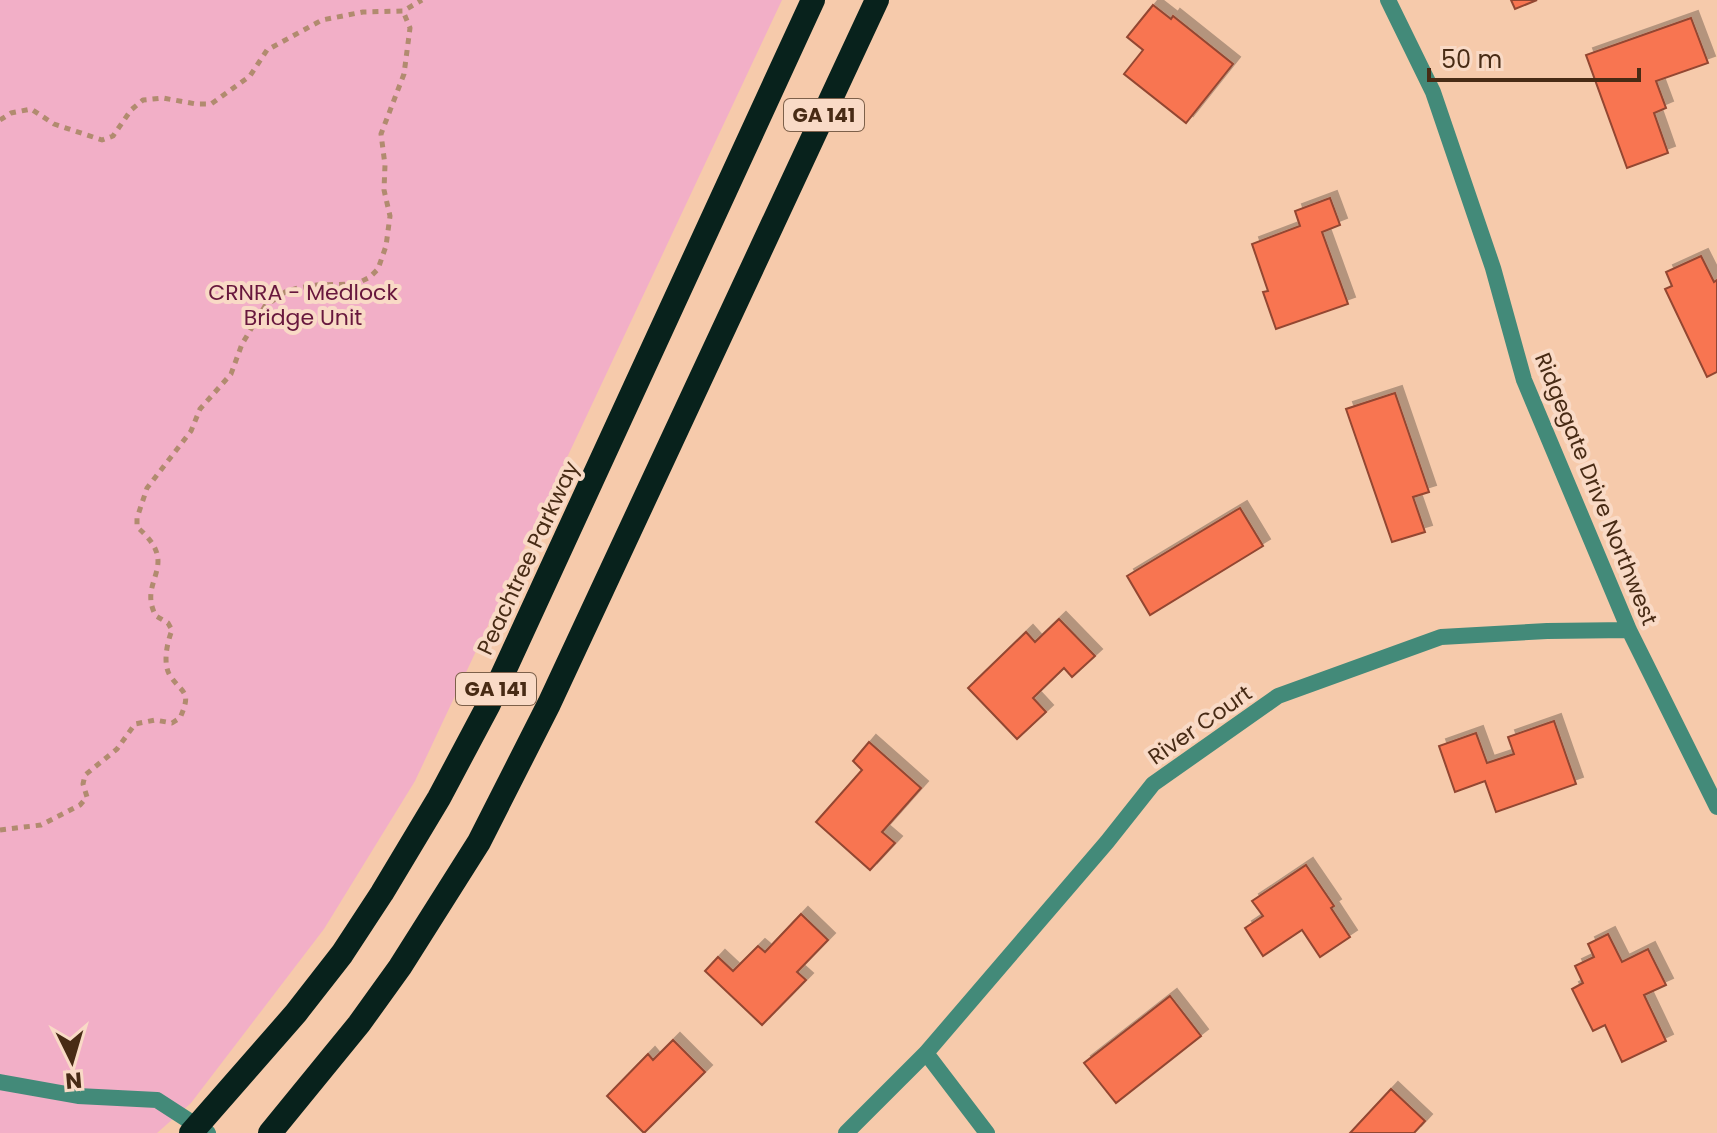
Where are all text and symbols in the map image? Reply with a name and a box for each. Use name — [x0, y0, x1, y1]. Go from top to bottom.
scale bar — [1429, 32, 1639, 82]
text: 50 m — [1441, 43, 1502, 76]
road number: GA 141 — [784, 99, 864, 131]
park label: CRNRA - Medlock Bridge Unit — [208, 277, 398, 333]
street label: Ridgegate Drive Northwest — [1527, 348, 1665, 630]
street label: Peachtree Parkway — [469, 456, 587, 660]
road number: GA 141 — [456, 673, 536, 705]
street label: River Court — [1142, 678, 1258, 772]
north arrow — [32, 1021, 112, 1101]
text: N — [64, 1064, 83, 1097]

